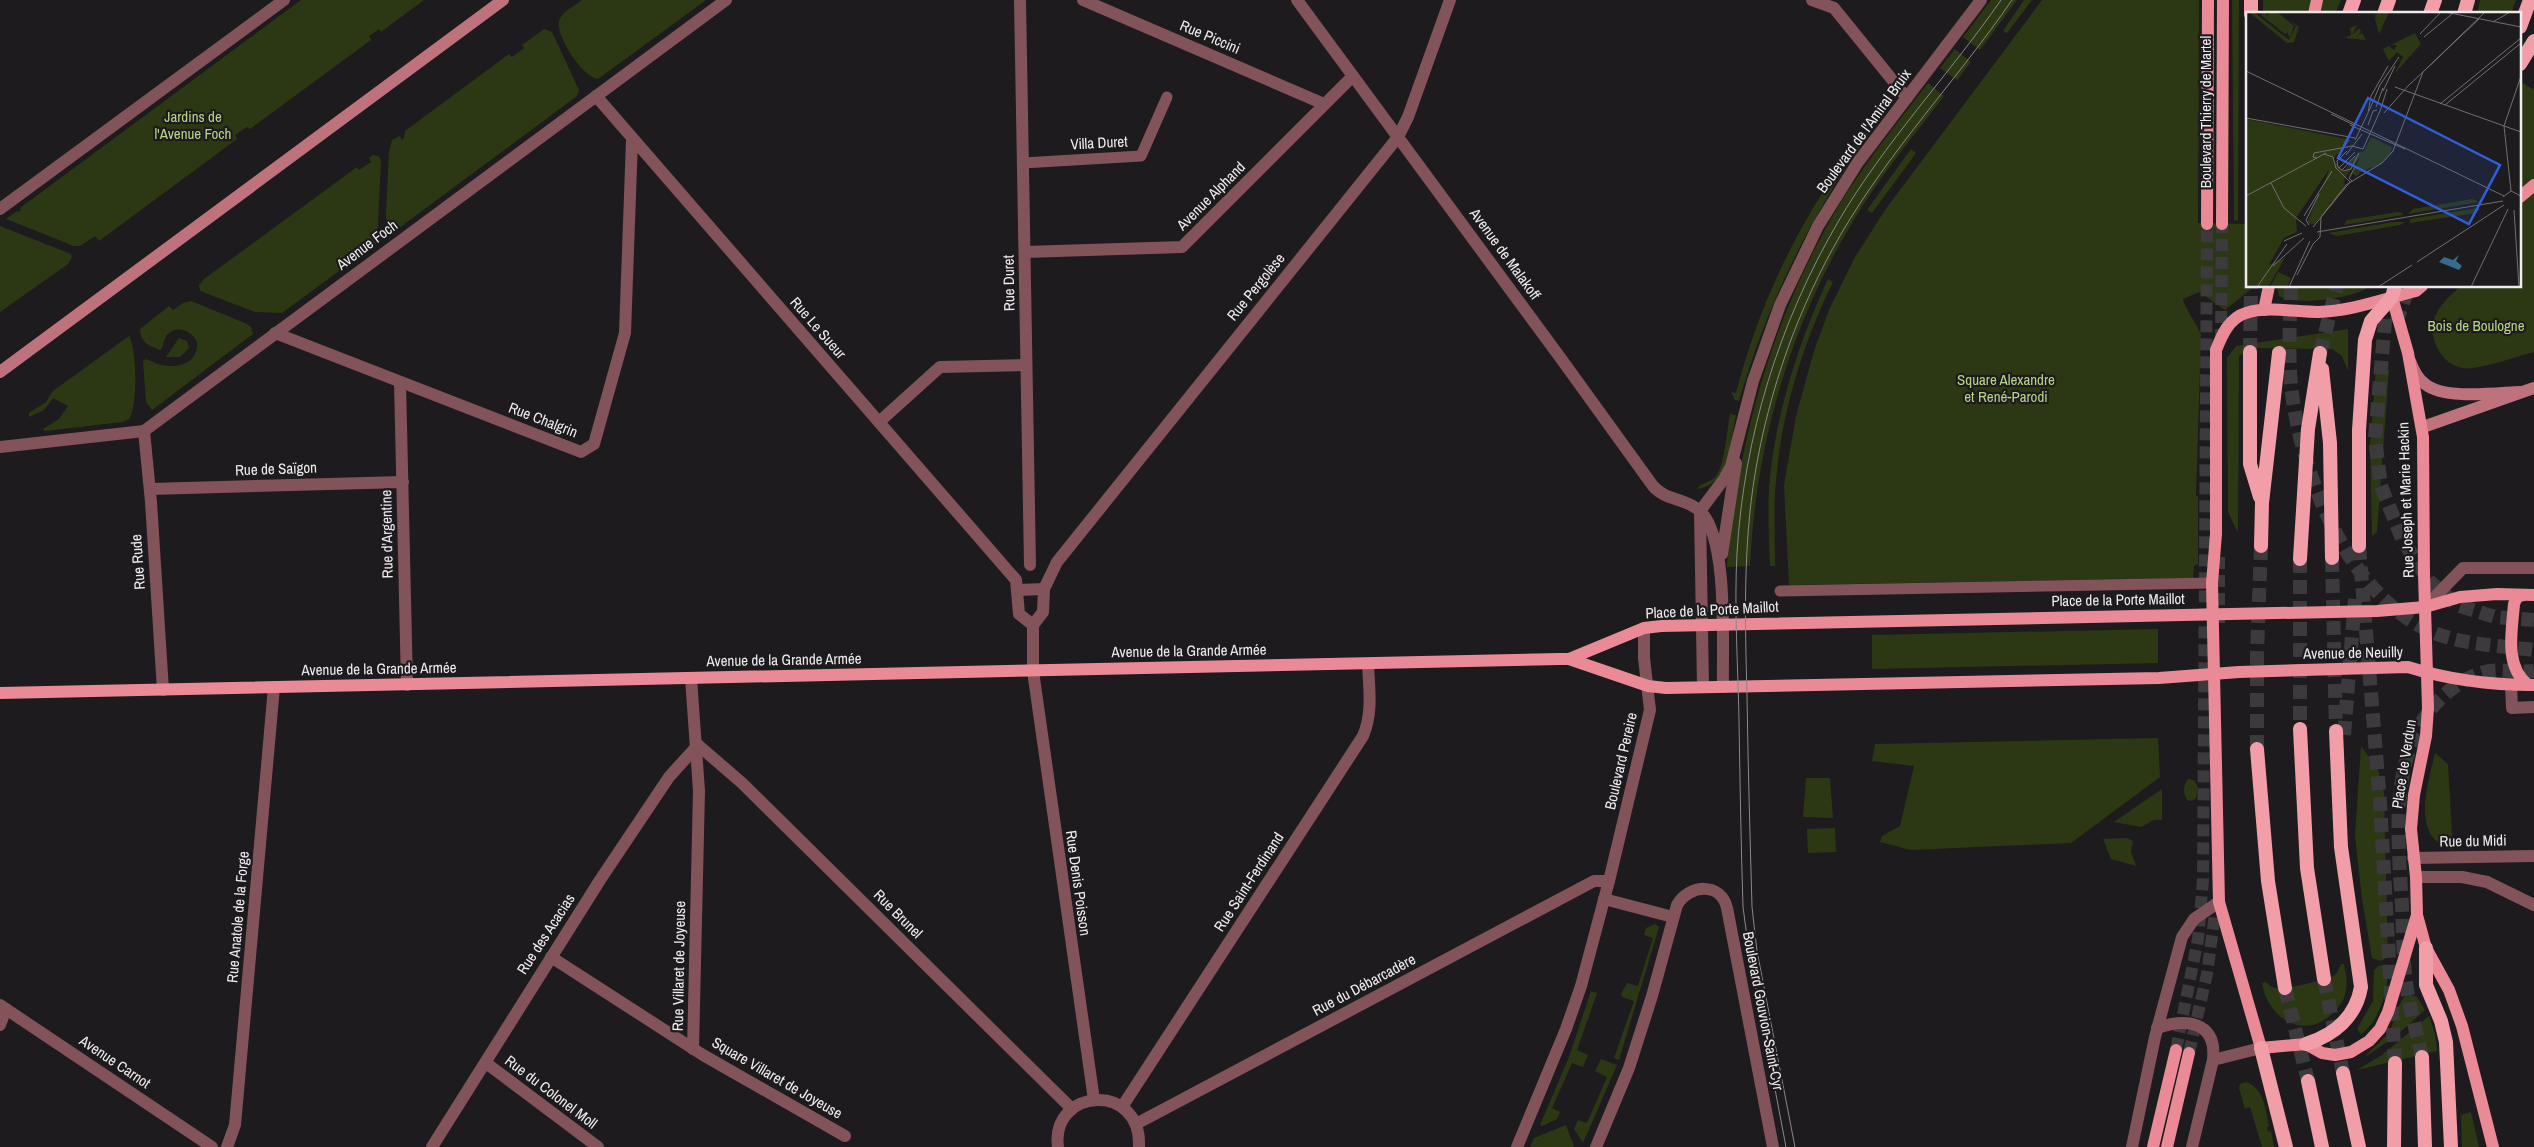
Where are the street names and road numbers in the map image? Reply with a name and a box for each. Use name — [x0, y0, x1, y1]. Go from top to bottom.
street label: Rue Piccini — [1177, 14, 1244, 59]
street label: Boulevard Thierry de Martel — [2195, 36, 2216, 188]
street label: Boulevard de l'Amiral Bruix — [1811, 64, 1916, 197]
street label: Villa Duret — [1070, 130, 1129, 154]
street label: Avenue Alphand — [1171, 157, 1250, 235]
street label: Avenue de Malakoff — [1464, 203, 1546, 304]
street label: Avenue Foch — [331, 215, 402, 275]
street label: Rue Pergolèse — [1222, 248, 1289, 325]
street label: Rue Duret — [998, 254, 1019, 311]
street label: Rue Le Sueur — [786, 292, 851, 363]
street label: Rue Chalgrin — [506, 397, 581, 442]
street label: Rue Joseph et Marie Hackin — [2392, 422, 2419, 578]
street label: Rue de Saïgon — [235, 457, 317, 480]
street label: Rue d'Argentine — [375, 489, 398, 578]
street label: Rue Rude — [125, 534, 150, 590]
street label: Place de la Porte Maillot — [2051, 588, 2185, 611]
street label: Place de la Porte Maillot — [1645, 595, 1780, 623]
street label: Avenue de la Grande Armée — [1110, 639, 1267, 662]
street label: Avenue de Neuilly — [2302, 641, 2404, 664]
street label: Avenue de la Grande Armée — [705, 648, 862, 671]
street label: Avenue de la Grande Armée — [300, 657, 457, 680]
street label: Boulevard Pereire — [1599, 710, 1642, 812]
street label: Place de Verdun — [2386, 718, 2421, 810]
street label: Rue Saint-Ferdinand — [1209, 828, 1289, 935]
street label: Rue Denis Poisson — [1061, 829, 1096, 937]
street label: Rue du Midi — [2439, 829, 2507, 852]
street label: Rue Anatole de la Forge — [221, 850, 254, 984]
street label: Rue Brunel — [869, 884, 928, 943]
street label: Rue des Acacias — [512, 889, 580, 978]
street label: Rue Villaret de Joyeuse — [667, 900, 690, 1031]
street label: Boulevard Gouvion-Saint-Cyr — [1738, 930, 1789, 1092]
street label: Rue du Débarcadère — [1308, 948, 1419, 1021]
street label: Avenue Carnot — [75, 1029, 156, 1093]
street label: Square Villaret de Joyeuse — [708, 1032, 846, 1124]
street label: Rue du Colonel Moll — [501, 1050, 602, 1133]

